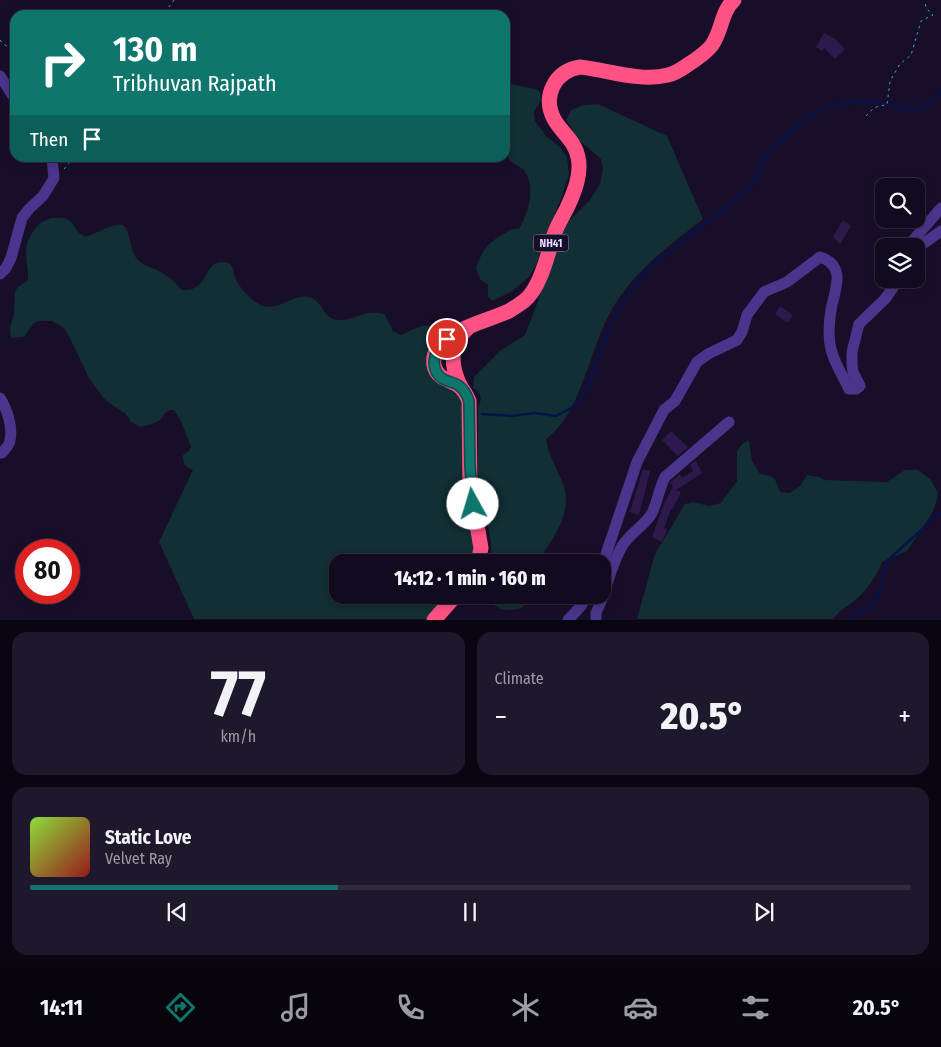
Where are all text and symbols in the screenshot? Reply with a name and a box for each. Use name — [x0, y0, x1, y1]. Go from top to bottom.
text: 130 m — [113, 28, 197, 70]
icon: right — [30, 30, 95, 95]
text: Tribhuvan Rajpath — [113, 70, 277, 97]
icon: arrive — [78, 125, 106, 153]
text: Then — [30, 128, 68, 151]
map controls — [875, 178, 925, 288]
button: search — [875, 178, 925, 228]
road number: NH41 — [534, 234, 568, 252]
button: layers — [875, 238, 925, 288]
pin — [426, 318, 468, 360]
icon: arrive — [433, 325, 461, 353]
position arrow — [446, 477, 498, 529]
speed limit sign: 80 — [15, 539, 80, 604]
text: 14:12 · 1 min · 160 m — [394, 567, 546, 590]
text: 77 — [210, 655, 266, 733]
text: Climate — [495, 669, 544, 688]
text: 20.5° — [660, 693, 745, 739]
text: − — [495, 700, 507, 733]
text: + — [898, 700, 911, 733]
text: km/h — [220, 727, 256, 746]
text: Static Love — [105, 826, 192, 849]
text: Velvet Ray — [105, 849, 172, 868]
icon: previous — [163, 898, 191, 926]
icon: pause — [456, 898, 484, 926]
icon: next — [750, 898, 778, 926]
icon: directions — [163, 990, 198, 1025]
icon: music — [278, 990, 313, 1025]
icon: phone — [393, 990, 428, 1025]
icon: climate — [508, 990, 543, 1025]
icon: car — [623, 990, 658, 1025]
icon: filters — [738, 990, 773, 1025]
text: 14:11 — [40, 994, 83, 1021]
text: 20.5° — [853, 994, 901, 1021]

